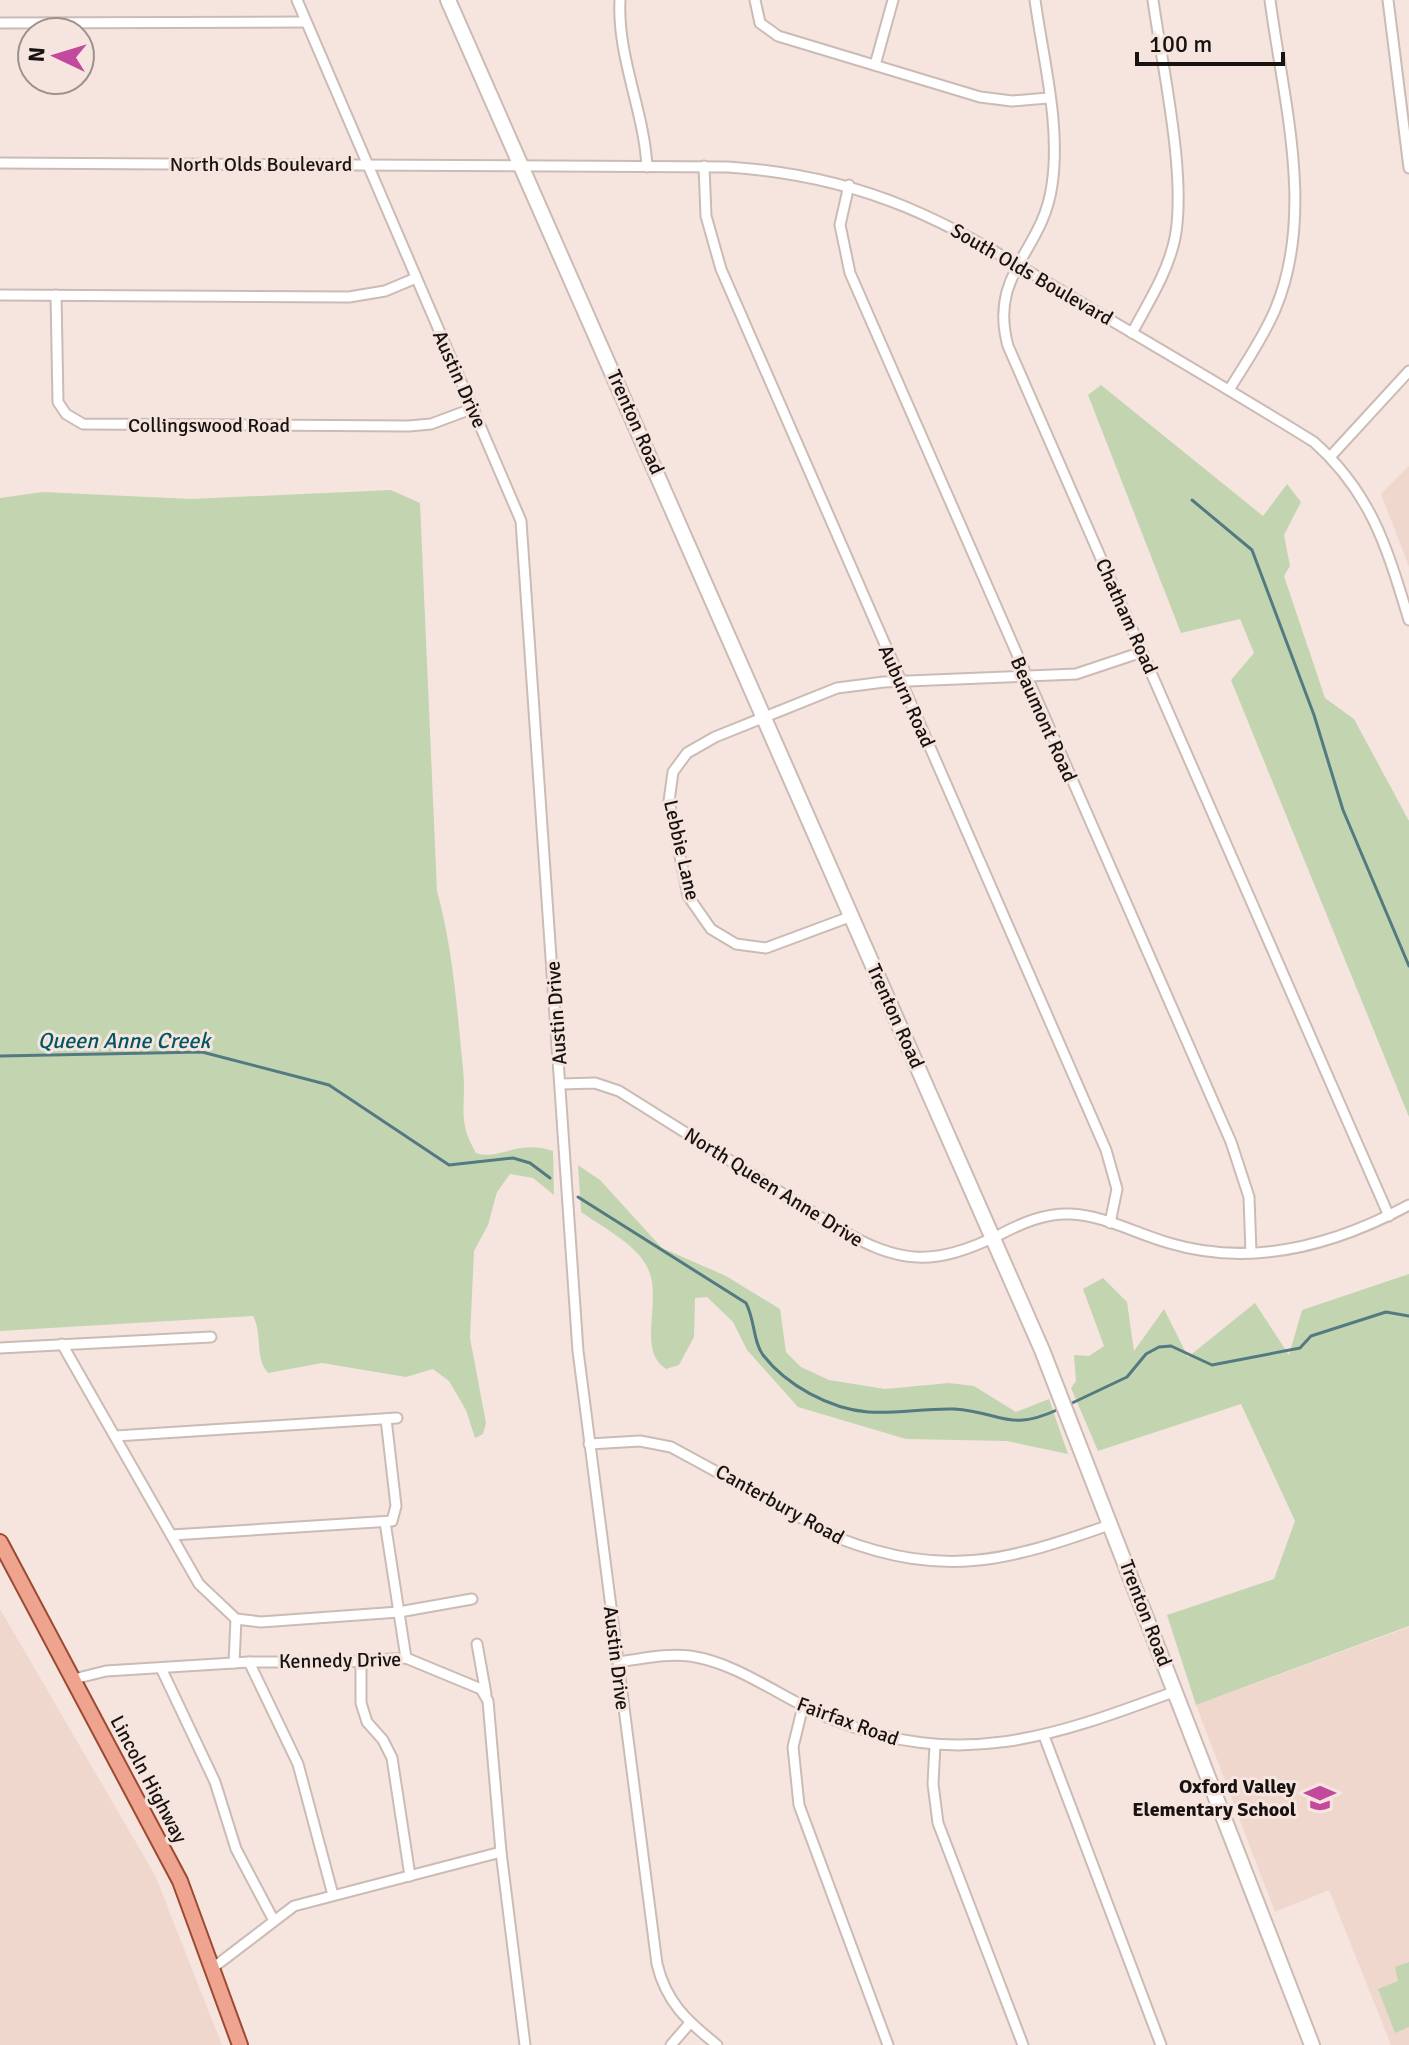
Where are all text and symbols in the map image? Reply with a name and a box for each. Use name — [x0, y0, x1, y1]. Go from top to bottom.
north arrow — [16, 16, 96, 96]
scale bar — [1137, 16, 1283, 66]
text: 100 m — [1149, 29, 1212, 59]
text: N — [23, 46, 51, 63]
street label: North Olds Boulevard — [170, 152, 352, 177]
street label: South Olds Boulevard — [946, 218, 1117, 331]
street label: Austin Drive — [427, 326, 492, 432]
street label: Trenton Road — [601, 366, 670, 478]
street label: Collingswood Road — [128, 413, 290, 438]
street label: Chatham Road — [1090, 554, 1163, 678]
street label: Auburn Road — [873, 641, 940, 752]
street label: Beaumont Road — [1005, 653, 1082, 786]
street label: Lebbie Lane — [658, 798, 705, 903]
street label: Austin Drive — [540, 960, 573, 1066]
street label: Trenton Road — [861, 960, 930, 1072]
water label: Queen Anne Creek — [38, 1027, 212, 1054]
street label: North Queen Anne Drive — [680, 1122, 868, 1253]
street label: Canterbury Road — [711, 1459, 848, 1550]
street label: Trenton Road — [1114, 1556, 1177, 1670]
street label: Austin Drive — [598, 1605, 635, 1711]
street label: Kennedy Drive — [279, 1647, 401, 1674]
street label: Fairfax Road — [793, 1691, 902, 1751]
street label: Lincoln Highway — [104, 1711, 193, 1848]
place label: Oxford Valley Elementary School — [1132, 1774, 1296, 1822]
school or university icon: Oxford Valley Elementary School — [1303, 1781, 1337, 1815]

